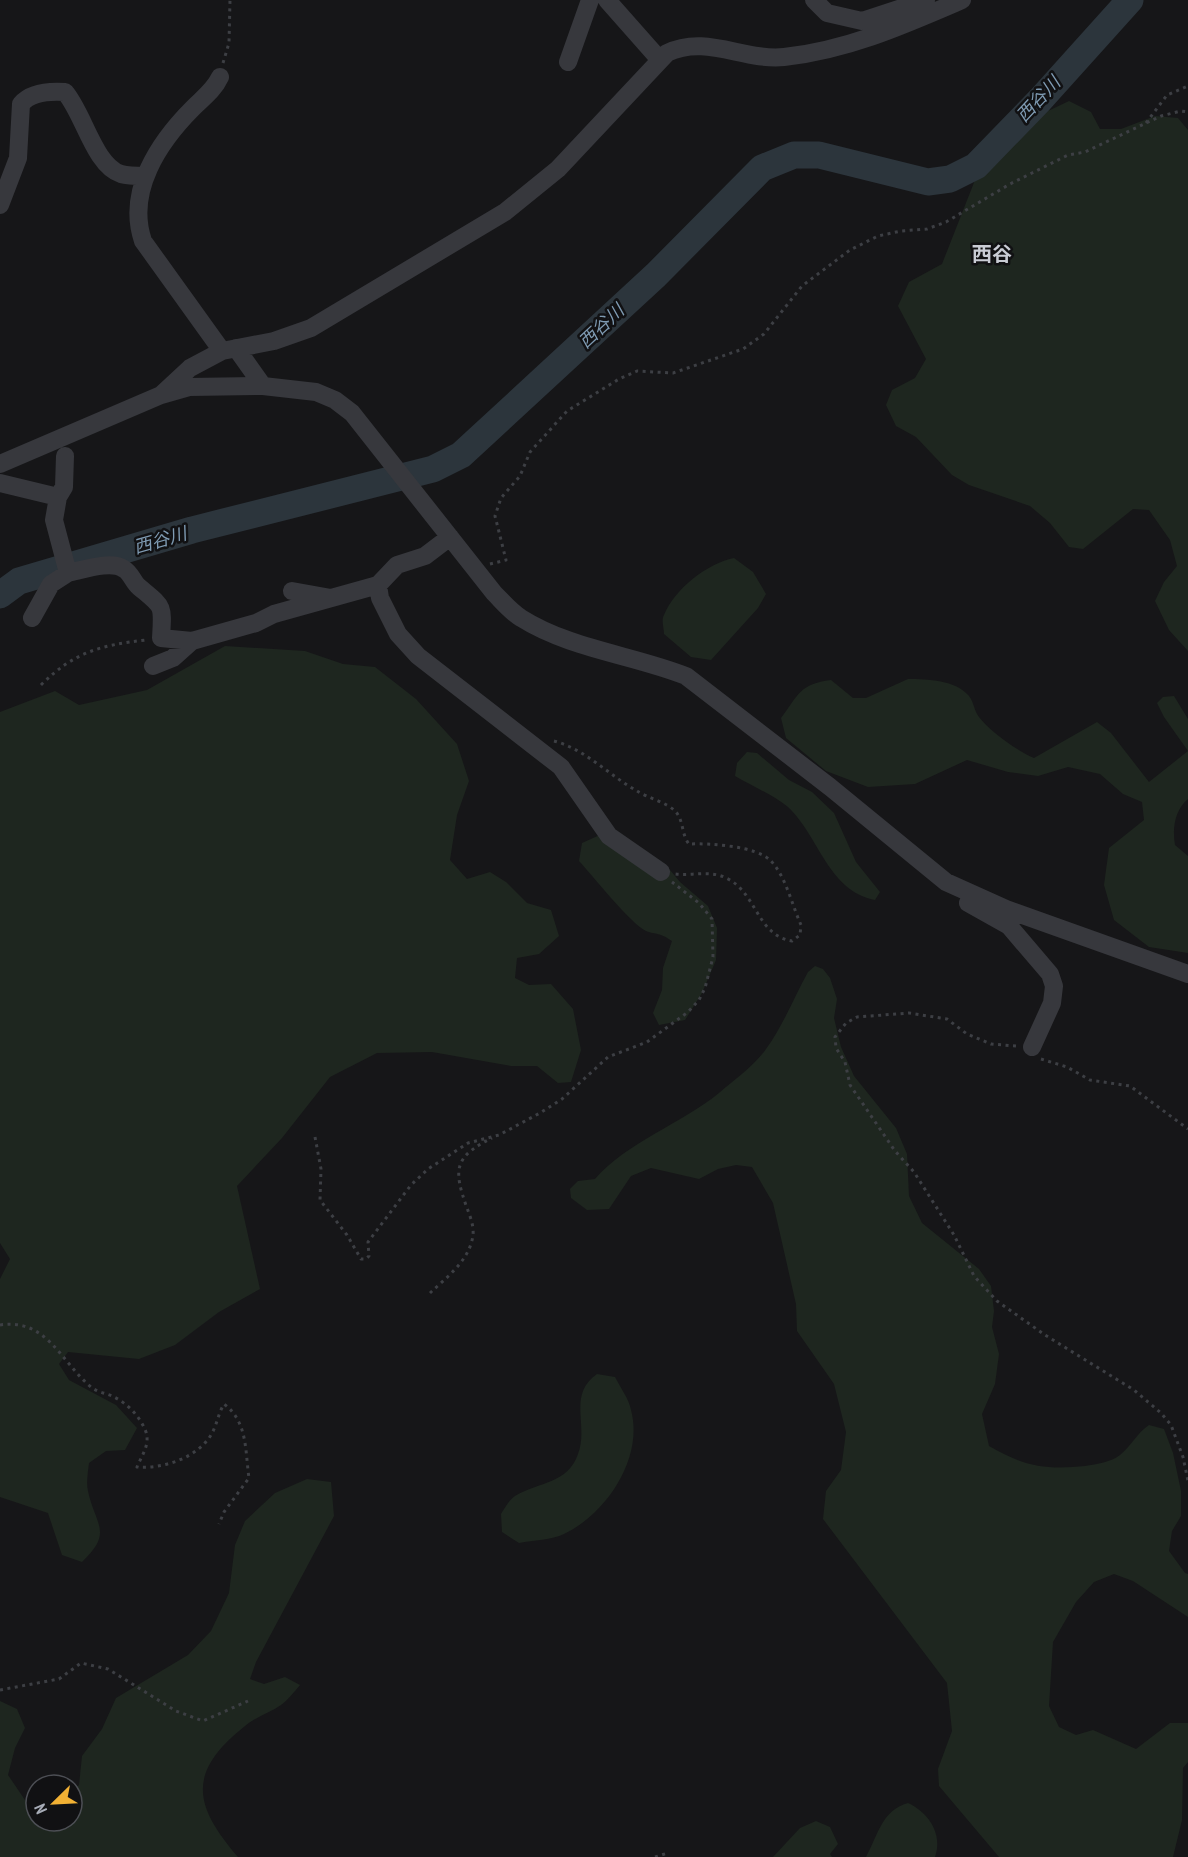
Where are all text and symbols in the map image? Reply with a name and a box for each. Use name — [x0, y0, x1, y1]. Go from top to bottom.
water label: 西谷川 — [1011, 70, 1066, 127]
district label: 西谷 — [972, 241, 1012, 267]
water label: 西谷川 — [573, 298, 630, 353]
water label: 西谷川 — [131, 521, 191, 558]
north arrow — [24, 1773, 84, 1833]
text: N — [29, 1801, 51, 1817]

